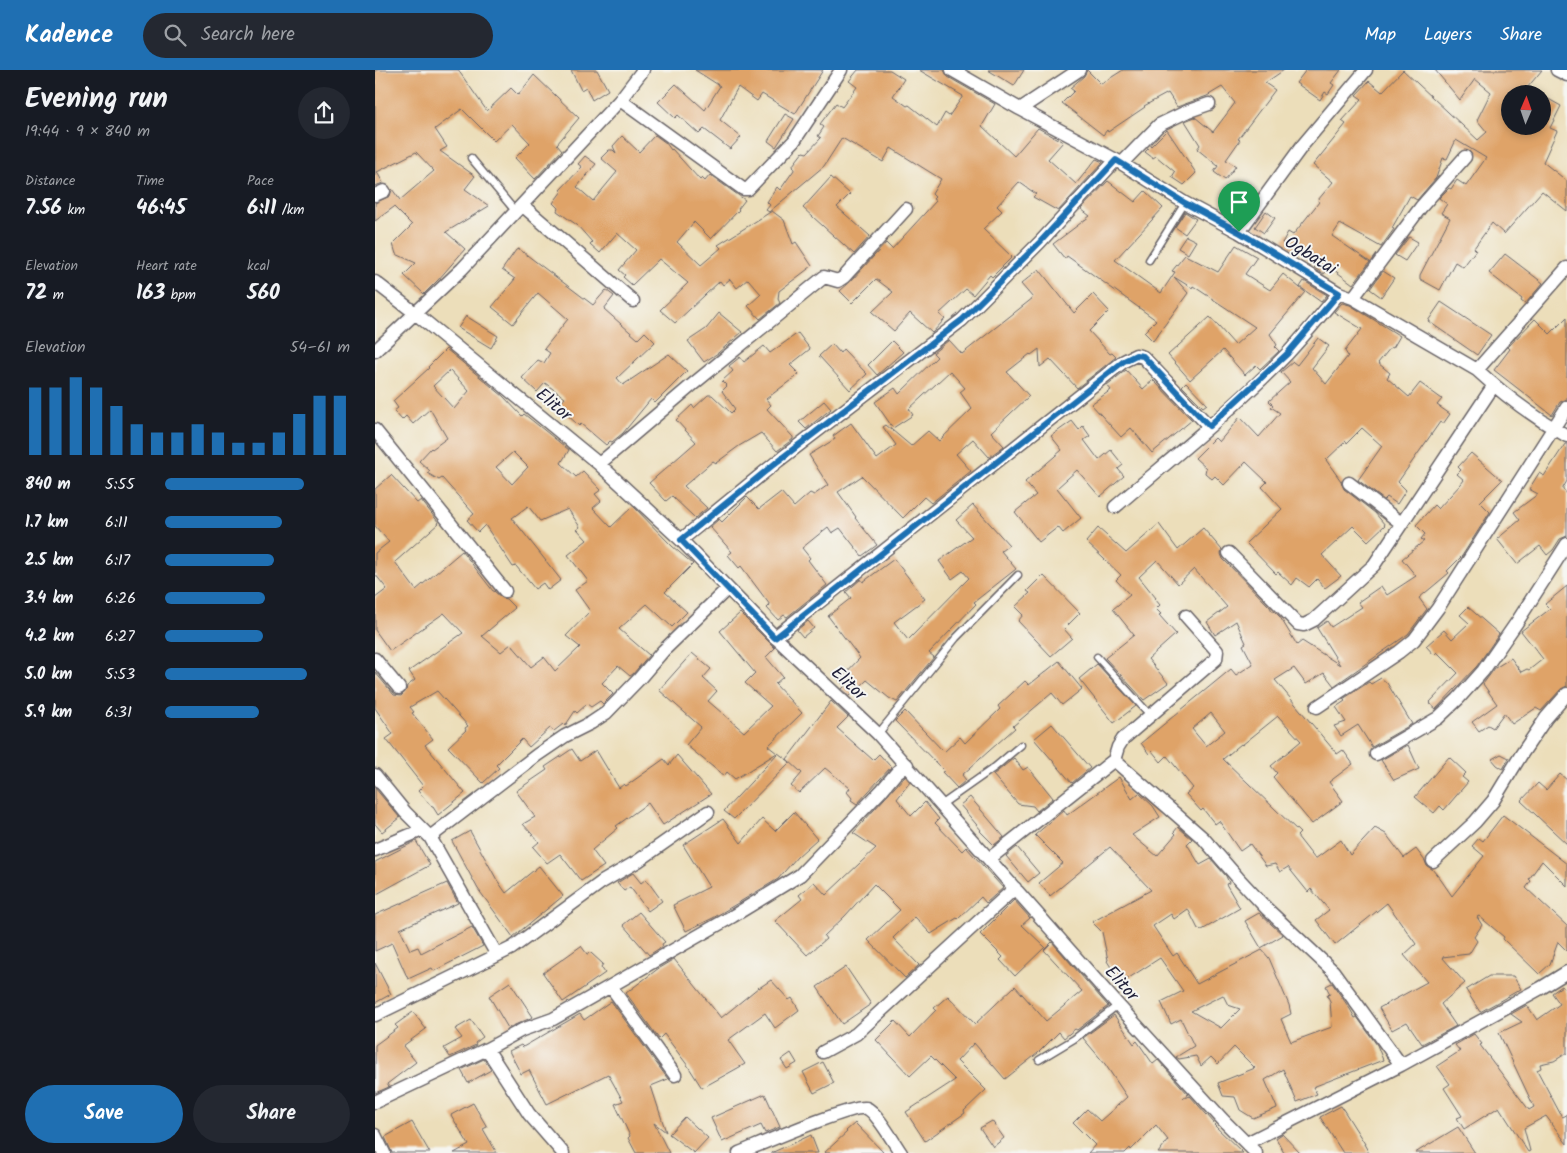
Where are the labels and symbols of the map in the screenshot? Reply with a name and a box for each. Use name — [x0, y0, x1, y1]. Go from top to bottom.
north arrow — [1501, 85, 1551, 135]
pin — [1218, 181, 1260, 232]
street label: Ogbatai — [1278, 229, 1343, 284]
street label: Elitor — [528, 381, 579, 430]
street label: Elitor — [823, 660, 873, 709]
street label: Elitor — [1097, 959, 1146, 1009]

